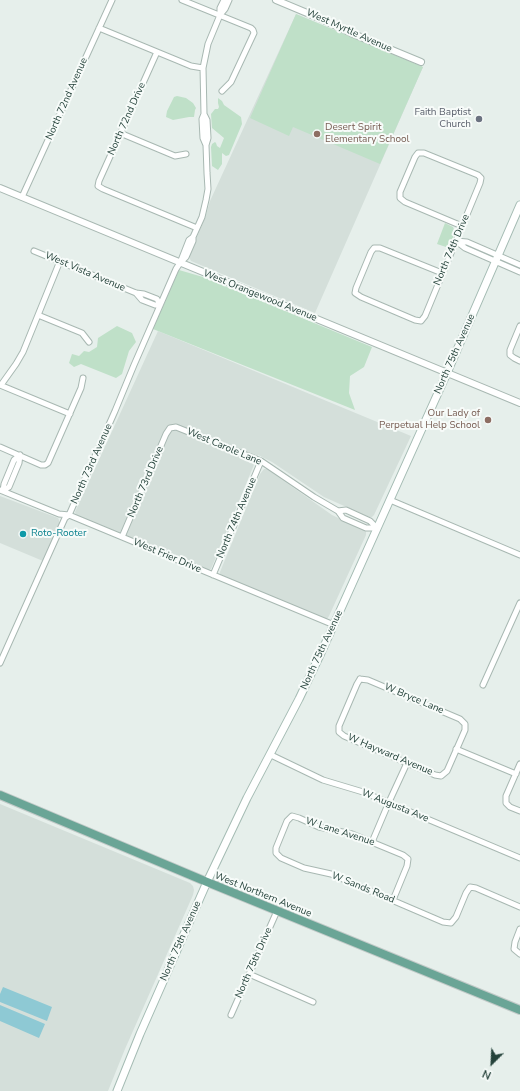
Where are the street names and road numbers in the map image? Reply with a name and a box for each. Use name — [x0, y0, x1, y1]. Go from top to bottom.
street label: West Myrtle Avenue — [304, 7, 394, 55]
street label: North 72nd Avenue — [43, 56, 91, 142]
street label: North 72nd Drive — [106, 81, 148, 157]
street label: North 74th Drive — [432, 213, 472, 287]
street label: West Vista Avenue — [43, 250, 127, 294]
street label: West Orangewood Avenue — [201, 268, 319, 324]
street label: North 75th Avenue — [432, 312, 478, 396]
street label: North 73rd Avenue — [69, 422, 115, 506]
street label: West Carole Lane — [185, 426, 263, 468]
street label: North 73rd Drive — [126, 445, 166, 519]
street label: North 74th Avenue — [215, 476, 259, 560]
street label: West Frier Drive — [131, 536, 203, 576]
street label: North 75th Avenue — [298, 608, 346, 692]
street label: W Bryce Lane — [382, 681, 446, 717]
street label: W Hayward Avenue — [346, 732, 434, 778]
street label: W Augusta Ave — [360, 787, 430, 825]
street label: W Lane Avenue — [304, 815, 376, 849]
street label: West Northern Avenue — [213, 870, 313, 920]
street label: W Sands Road — [330, 870, 396, 906]
street label: North 75th Avenue — [158, 899, 204, 983]
street label: North 75th Drive — [233, 926, 275, 1000]

